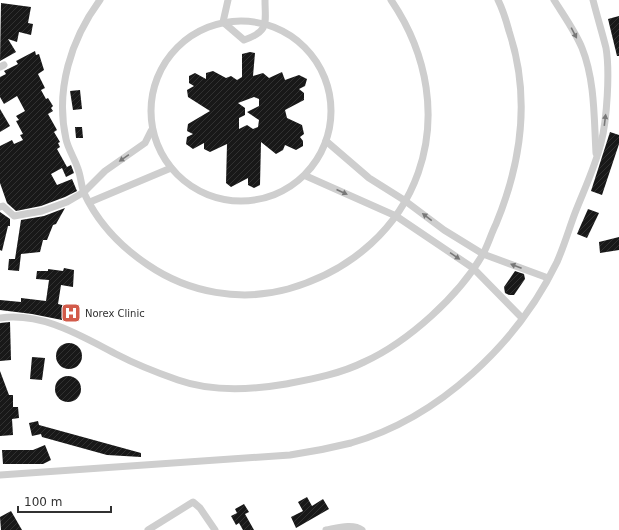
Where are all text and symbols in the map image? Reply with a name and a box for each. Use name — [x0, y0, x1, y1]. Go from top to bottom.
one-way arrow — [571, 27, 578, 39]
one-way arrow — [602, 113, 608, 126]
one-way arrow — [119, 154, 129, 162]
one-way arrow — [336, 189, 347, 195]
one-way arrow — [422, 213, 433, 222]
one-way arrow — [449, 252, 460, 260]
one-way arrow — [509, 263, 521, 269]
hospital icon: Norex Clinic — [60, 302, 82, 324]
place label: Norex Clinic — [85, 308, 145, 319]
scale bar — [18, 488, 111, 514]
text: 100 m — [24, 495, 62, 509]

